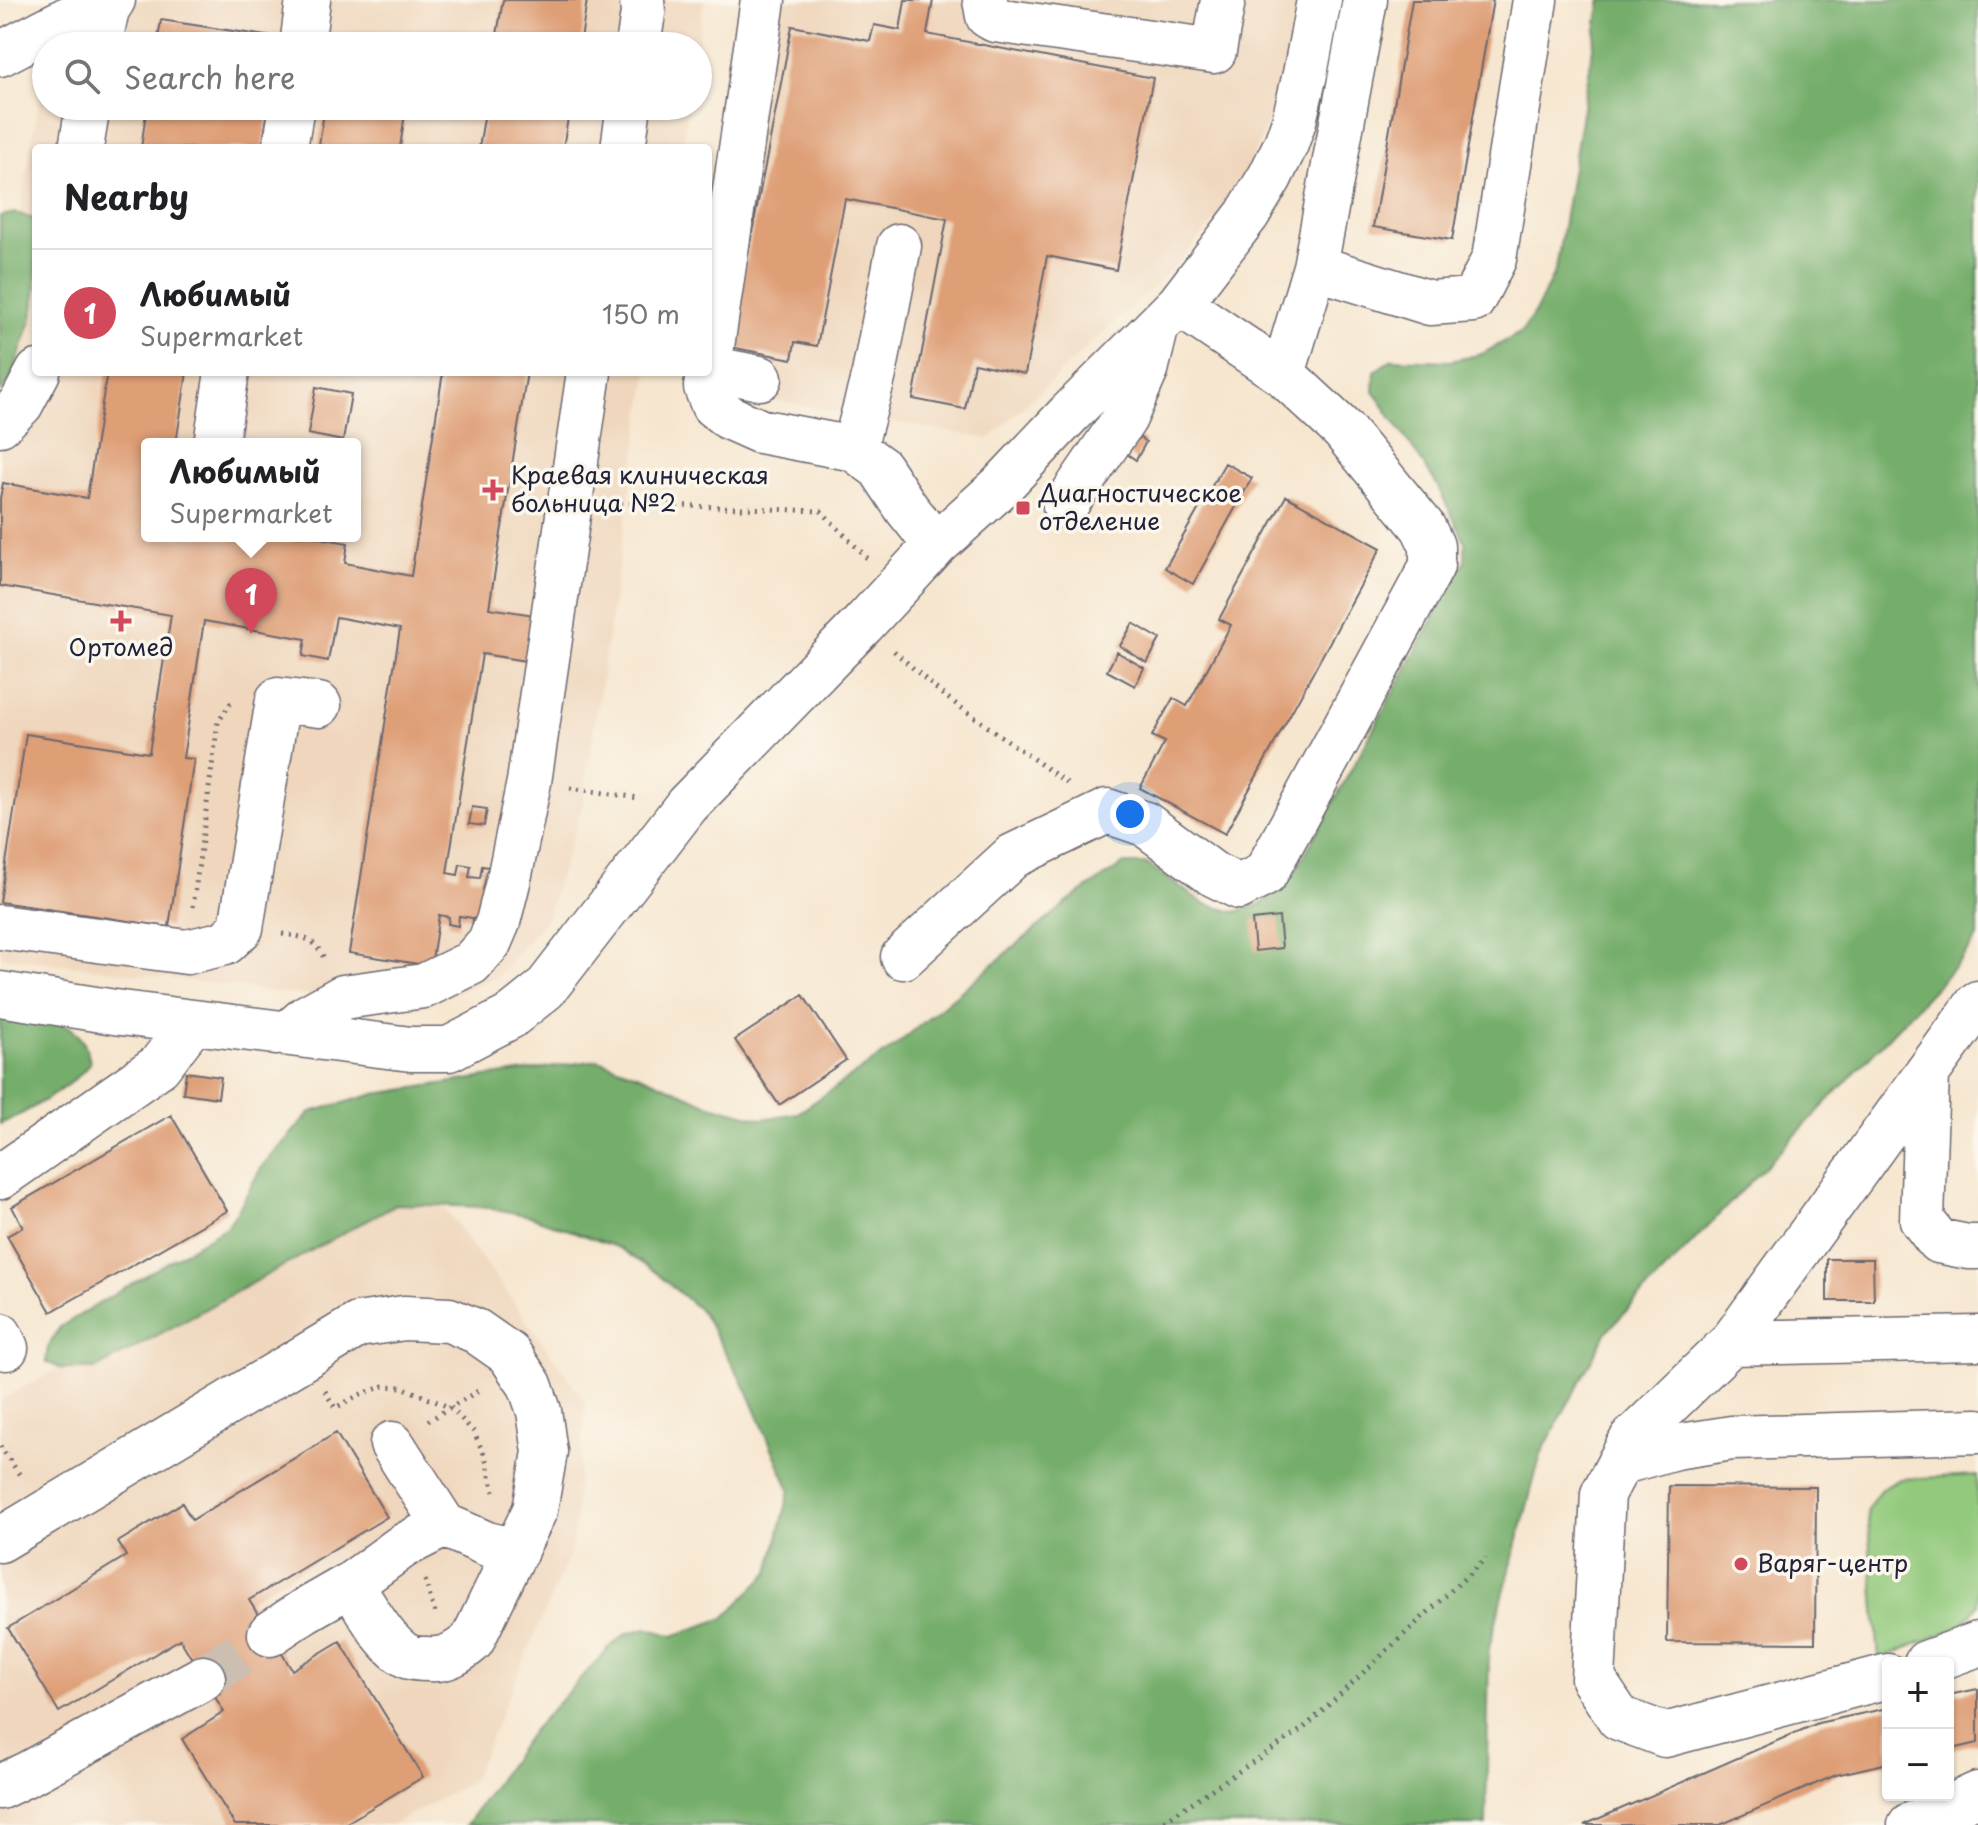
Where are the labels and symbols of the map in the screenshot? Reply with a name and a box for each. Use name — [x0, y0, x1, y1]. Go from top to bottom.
place label: Краевая клиническая больница №2 — [511, 456, 769, 520]
place label: Диагностическое отделение — [1038, 474, 1242, 538]
marker: Краевая клиническая больница №2 — [482, 479, 504, 501]
marker: Диагностическое отделение — [1014, 499, 1032, 517]
pin: 1 — [225, 568, 277, 634]
marker: Ортомед — [112, 612, 130, 630]
place label: Ортомед — [69, 628, 173, 664]
your location — [1110, 794, 1150, 834]
place label: Варяг-центр — [1757, 1544, 1908, 1580]
marker: Варяг-центр — [1732, 1555, 1750, 1573]

